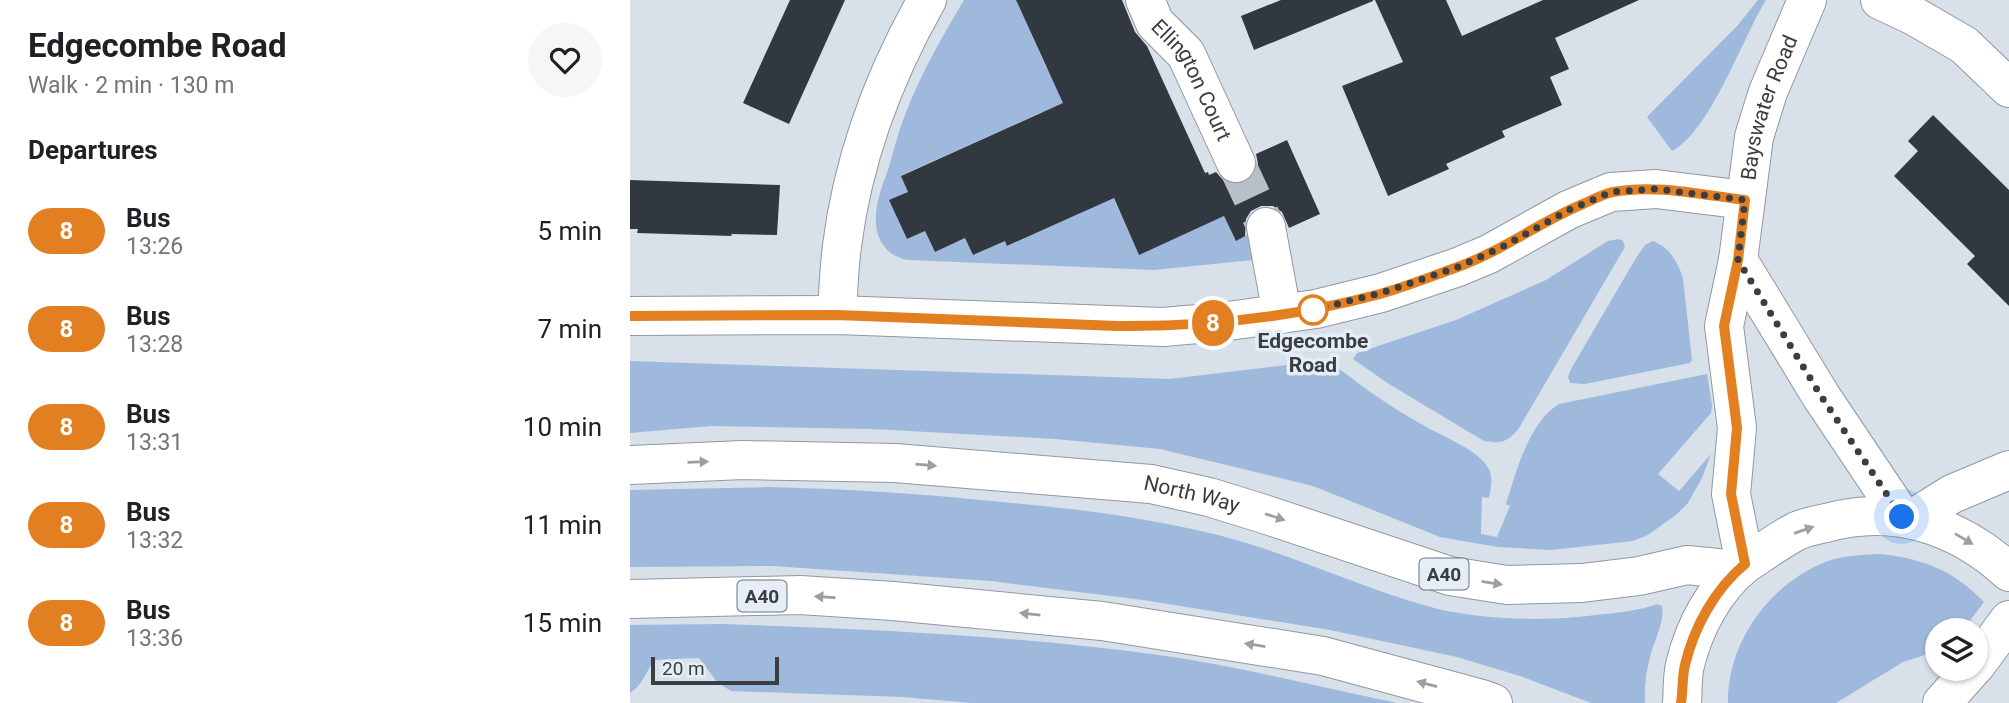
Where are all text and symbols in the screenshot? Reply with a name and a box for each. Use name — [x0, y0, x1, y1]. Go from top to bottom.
street label: Ellington Court — [1146, 14, 1236, 145]
button: heart — [528, 23, 602, 97]
text: Edgecombe Road — [28, 26, 287, 65]
street label: Bayswater Road — [1736, 32, 1803, 182]
text: Walk · 2 min · 130 m — [28, 72, 234, 99]
text: Departures — [28, 135, 158, 165]
text: Bus — [126, 203, 171, 233]
text: 5 min — [537, 216, 602, 246]
text: 8 — [60, 217, 73, 245]
text: 13:26 — [126, 233, 183, 260]
marker: Edgecombe Road — [1298, 295, 1328, 325]
line badge: 8 — [1190, 300, 1236, 346]
text: Bus — [126, 301, 171, 331]
text: 8 — [1206, 309, 1220, 337]
text: 7 min — [537, 314, 602, 344]
text: 8 — [60, 315, 73, 343]
place label: Edgecombe Road — [1258, 329, 1368, 377]
text: 13:28 — [126, 331, 183, 358]
text: Bus — [126, 399, 171, 429]
text: 10 min — [523, 412, 602, 442]
text: 8 — [60, 413, 73, 441]
text: 13:31 — [126, 429, 183, 456]
one-way arrow — [687, 457, 709, 468]
one-way arrow — [915, 460, 937, 471]
street label: North Way — [1142, 471, 1243, 518]
text: Bus — [126, 497, 171, 527]
your location — [1884, 499, 1919, 534]
text: 11 min — [523, 510, 602, 540]
text: 8 — [60, 511, 73, 539]
one-way arrow — [1264, 512, 1285, 523]
one-way arrow — [1793, 524, 1814, 535]
text: 13:32 — [126, 527, 183, 554]
one-way arrow — [1954, 533, 1973, 546]
road number: A40 — [1420, 558, 1468, 590]
one-way arrow — [1481, 578, 1503, 589]
road number: A40 — [738, 580, 786, 611]
one-way arrow — [814, 591, 836, 602]
text: Bus — [126, 595, 171, 625]
text: 15 min — [523, 608, 602, 638]
one-way arrow — [1019, 608, 1041, 619]
text: 8 — [60, 609, 73, 637]
map controls — [1925, 618, 1988, 681]
button: layers — [1925, 618, 1988, 681]
text: 13:36 — [126, 625, 183, 652]
one-way arrow — [1244, 639, 1266, 650]
scale bar — [651, 654, 779, 686]
text: 20 m — [662, 657, 705, 680]
one-way arrow — [1416, 678, 1438, 689]

